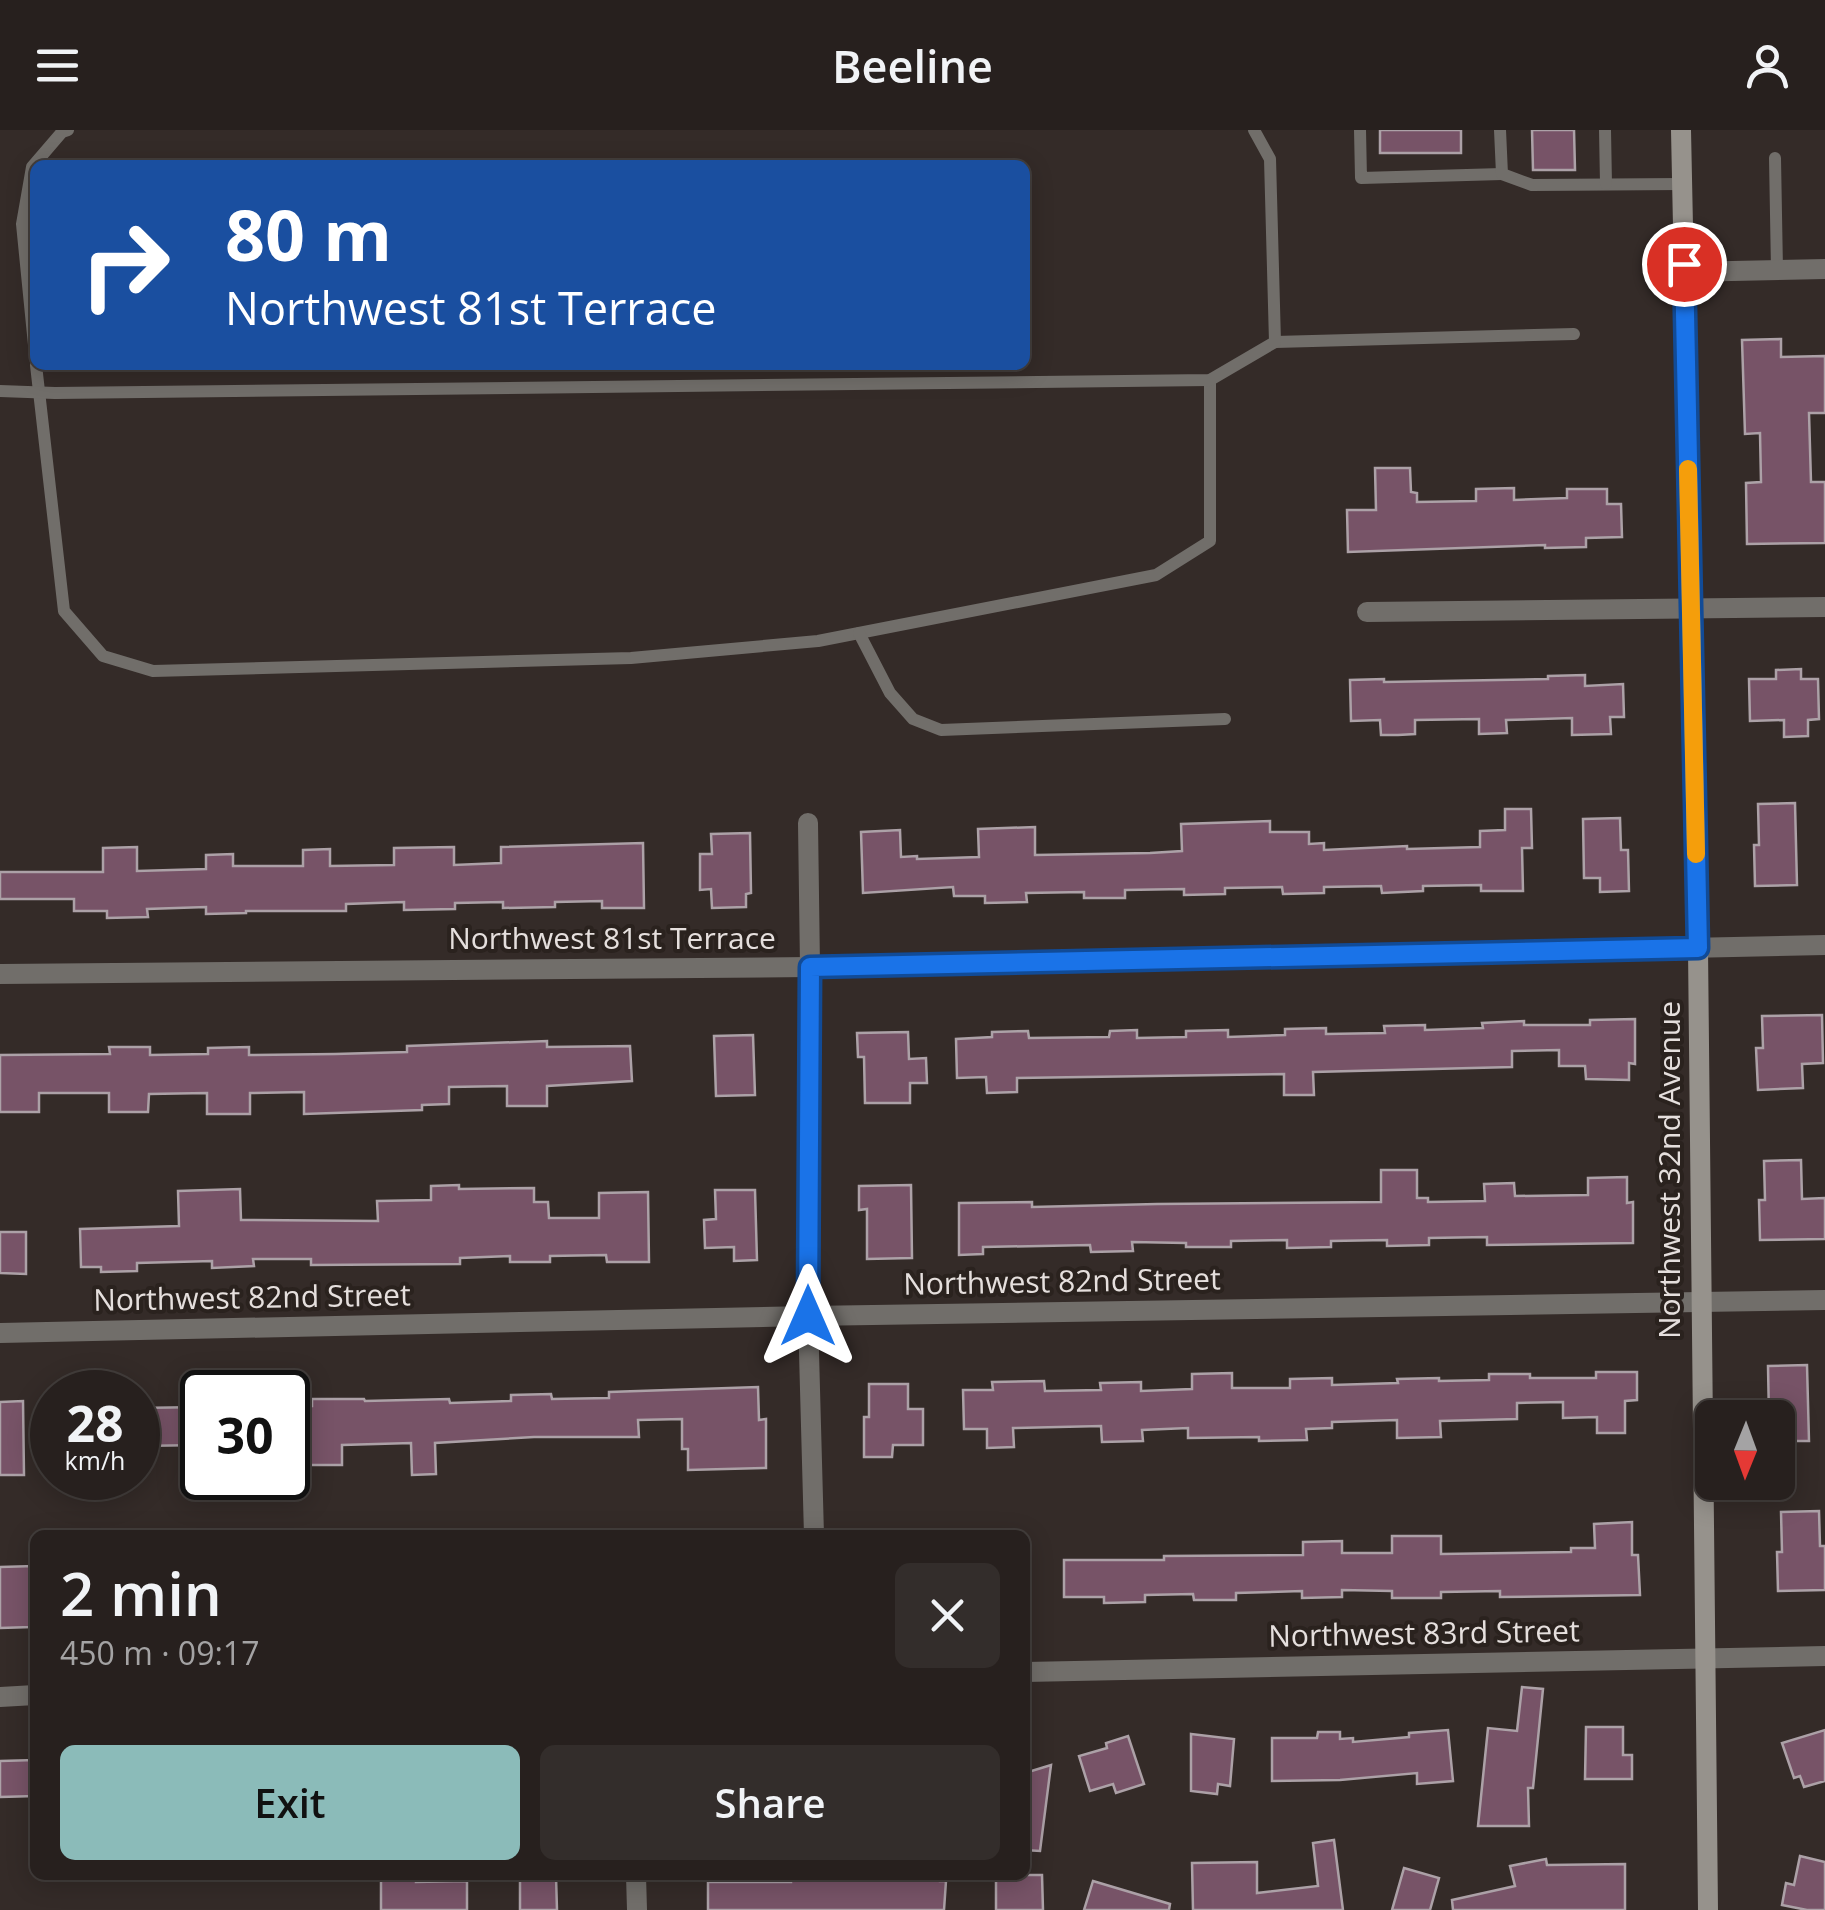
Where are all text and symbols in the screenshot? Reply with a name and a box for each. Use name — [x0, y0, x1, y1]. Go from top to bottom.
text: Beeline — [832, 35, 993, 96]
icon: menu — [30, 38, 85, 93]
icon: person — [1740, 38, 1795, 93]
text: 80 m — [225, 186, 392, 282]
icon: right — [60, 200, 190, 330]
pin — [1642, 222, 1727, 307]
icon: arrive — [1657, 237, 1712, 292]
text: Northwest 81st Terrace — [225, 277, 717, 338]
street label: Northwest 81st Terrace — [448, 917, 776, 958]
street label: Northwest 32nd Avenue — [1648, 1001, 1689, 1339]
street label: Northwest 82nd Street — [903, 1257, 1221, 1304]
position arrow — [756, 1264, 860, 1368]
street label: Northwest 82nd Street — [93, 1273, 411, 1320]
speed limit sign: 30 — [180, 1370, 310, 1500]
text: 28 — [66, 1389, 124, 1457]
north arrow — [1695, 1400, 1795, 1500]
map controls — [1695, 1400, 1795, 1500]
text: km/h — [65, 1443, 125, 1477]
text: 2 min — [60, 1552, 222, 1634]
button: close — [895, 1563, 1000, 1668]
street label: Northwest 83rd Street — [1268, 1609, 1580, 1656]
text: 450 m · 09:17 — [60, 1631, 259, 1674]
button: Exit — [60, 1745, 520, 1860]
button: Share — [540, 1745, 1000, 1860]

